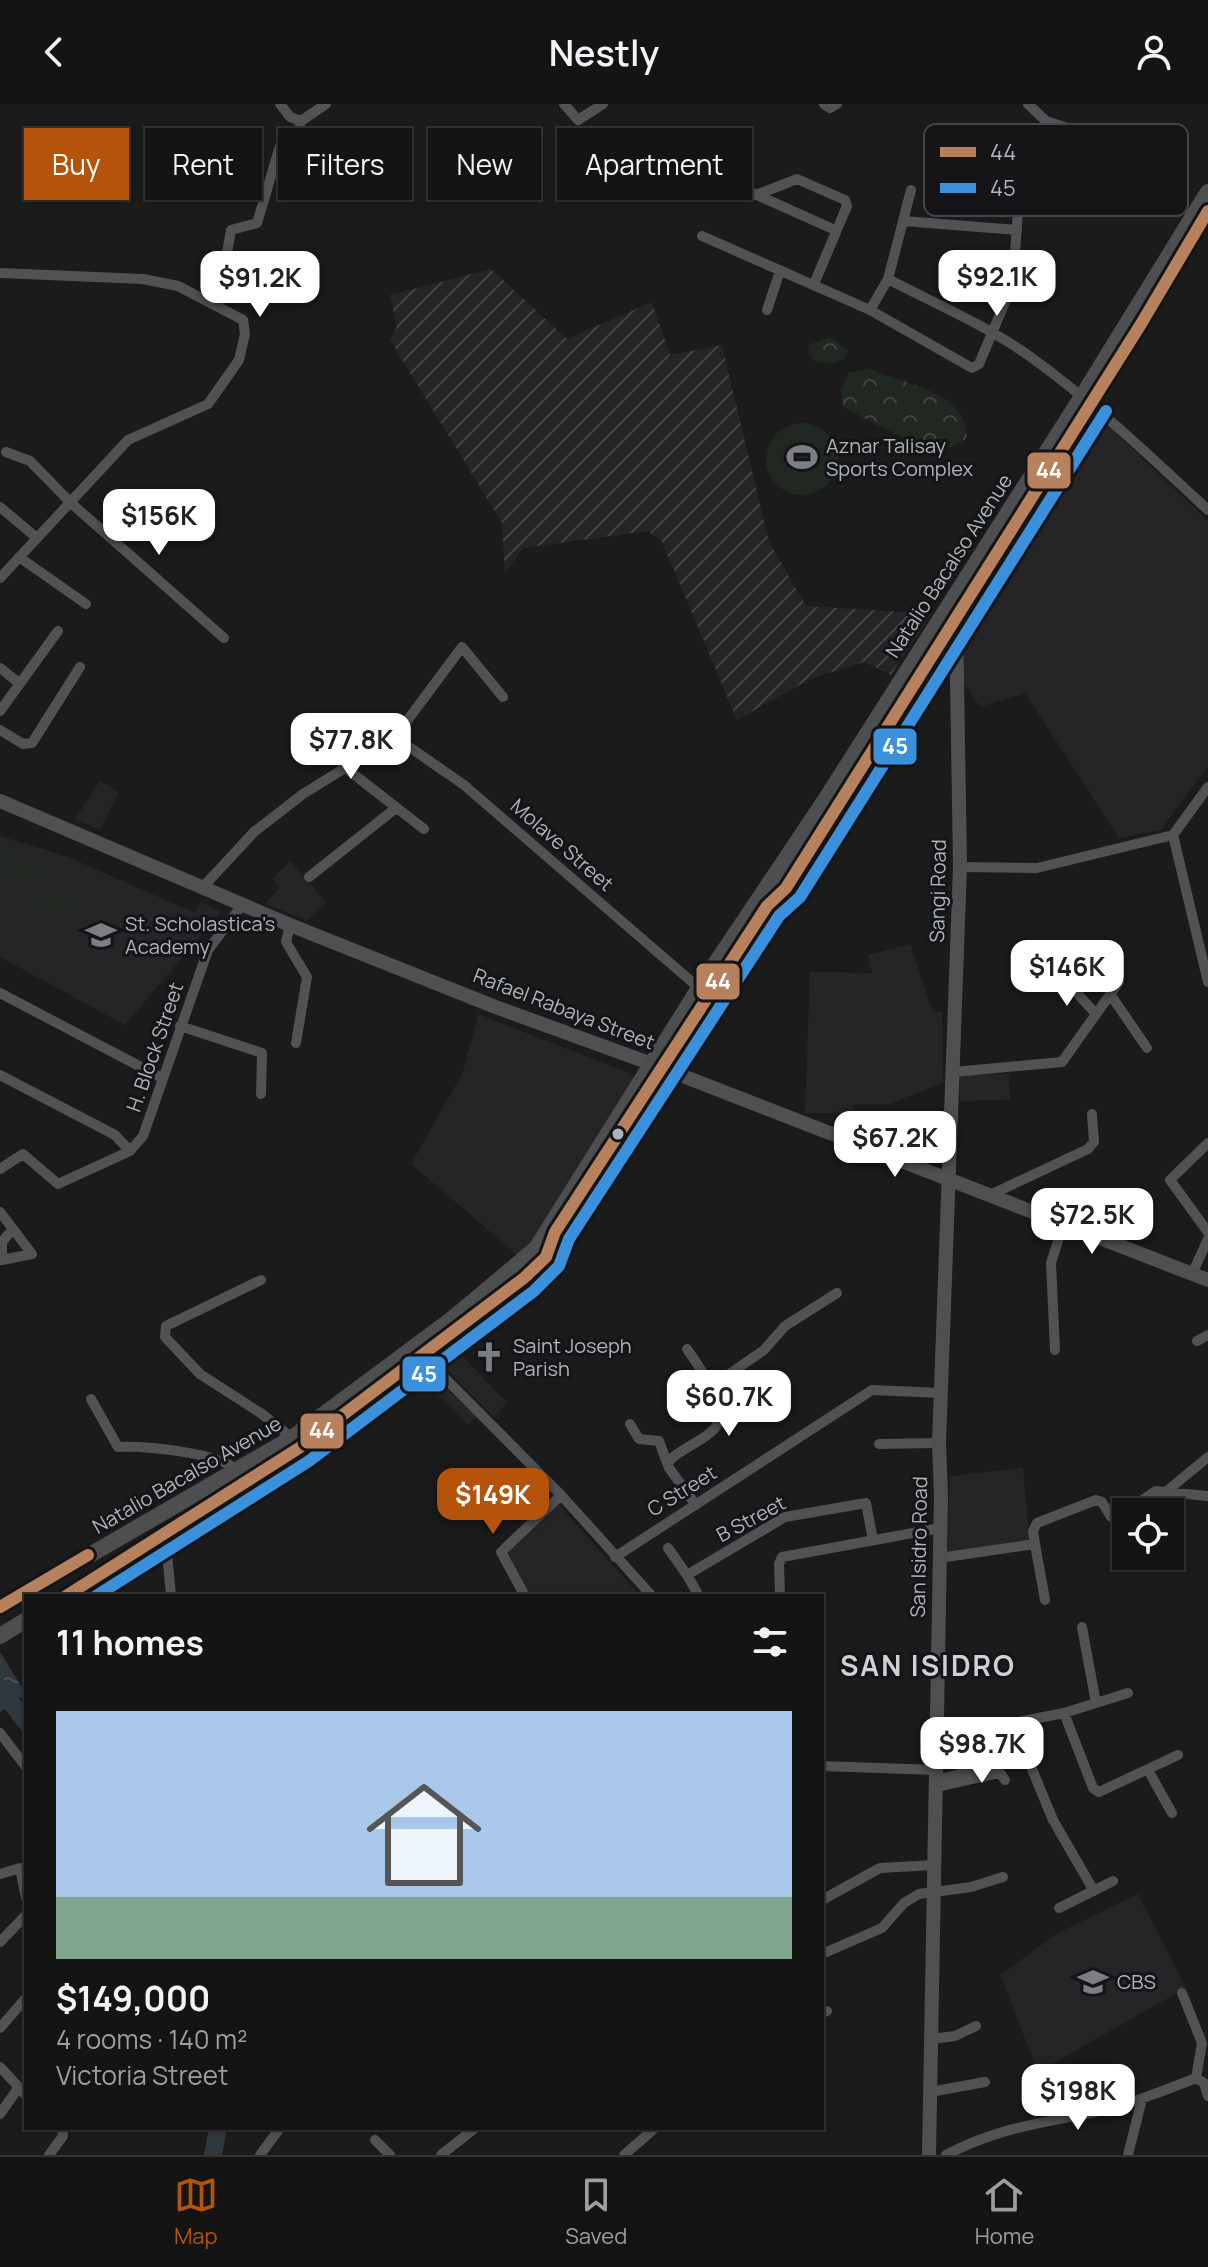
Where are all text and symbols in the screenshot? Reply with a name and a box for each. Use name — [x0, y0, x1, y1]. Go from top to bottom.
text: Nestly — [549, 28, 659, 77]
icon: back — [32, 30, 76, 74]
icon: person — [1132, 30, 1176, 74]
legend — [924, 124, 1188, 216]
chip: Buy — [24, 128, 129, 200]
chip: Rent — [145, 128, 262, 200]
chip: Filters — [278, 128, 412, 200]
chip: New — [428, 128, 541, 200]
chip: Apartment — [557, 128, 752, 200]
text: 44 — [990, 137, 1016, 167]
text: 45 — [990, 173, 1016, 203]
pin: $92.1K — [932, 250, 1062, 318]
pin: $91.2K — [195, 251, 325, 319]
text: $92.1K — [957, 258, 1037, 294]
text: $91.2K — [218, 259, 302, 295]
place label: Aznar Talisay Sports Complex — [826, 432, 974, 482]
sports icon: Aznar Talisay Sports Complex — [785, 440, 819, 474]
line badge: 44 — [1026, 451, 1072, 490]
text: 44 — [1036, 455, 1062, 485]
street label: Natalio Bacalso Avenue — [879, 469, 1018, 663]
pin: $156K — [103, 489, 215, 557]
text: $156K — [121, 497, 197, 533]
pin: $77.8K — [286, 713, 416, 781]
text: $77.8K — [309, 721, 393, 757]
line badge: 45 — [872, 727, 918, 766]
text: 45 — [882, 731, 908, 761]
street label: Molave Street — [505, 792, 620, 897]
street label: Sangi Road — [923, 839, 952, 943]
place label: St. Scholastica's Academy — [125, 910, 275, 960]
school or university icon: St. Scholastica's Academy — [84, 918, 118, 952]
pin: $146K — [1011, 940, 1123, 1008]
text: $146K — [1029, 948, 1105, 984]
street label: Rafael Rabaya Street — [470, 962, 659, 1056]
line badge: 44 — [695, 962, 741, 1001]
text: 44 — [705, 966, 731, 996]
street label: H. Block Street — [120, 979, 189, 1115]
pin: $67.2K — [830, 1111, 960, 1179]
text: $67.2K — [852, 1119, 938, 1155]
unlabelled marker — [610, 1126, 626, 1142]
pin: $72.5K — [1027, 1188, 1157, 1256]
text: $72.5K — [1049, 1196, 1135, 1232]
place label: Saint Joseph Parish — [513, 1332, 632, 1382]
church icon: Saint Joseph Parish — [472, 1340, 506, 1374]
line badge: 45 — [401, 1355, 447, 1393]
text: 45 — [411, 1359, 437, 1389]
pin: $60.7K — [664, 1370, 794, 1438]
text: $60.7K — [685, 1378, 773, 1414]
street label: Natalio Bacalso Avenue — [87, 1409, 286, 1540]
line badge: 44 — [299, 1412, 345, 1450]
text: 44 — [309, 1415, 335, 1445]
street label: C Street — [642, 1459, 722, 1522]
pin: $149K — [437, 1468, 549, 1536]
text: $149K — [455, 1476, 531, 1512]
street label: San Isidro Road — [904, 1476, 933, 1618]
street label: B Street — [711, 1489, 790, 1548]
map controls — [1112, 1498, 1184, 1570]
button: locate — [1112, 1498, 1184, 1570]
text: 11 homes — [56, 1619, 204, 1665]
icon: filters — [748, 1620, 792, 1664]
district label: SAN ISIDRO — [840, 1646, 1016, 1684]
pin: $98.7K — [917, 1717, 1047, 1785]
text: $98.7K — [939, 1725, 1026, 1761]
icon: home — [352, 1763, 496, 1907]
school or university icon: CBS — [1076, 1965, 1110, 1999]
place label: CBS — [1117, 1968, 1156, 1995]
text: $149,000 — [56, 1975, 210, 2021]
text: 4 rooms · 140 m² — [56, 2021, 247, 2057]
text: Victoria Street — [56, 2057, 228, 2093]
pin: $198K — [1022, 2064, 1134, 2132]
text: $198K — [1040, 2072, 1116, 2108]
tab: Map — [174, 2173, 218, 2251]
tab: Saved — [565, 2173, 627, 2251]
tab: Home — [975, 2173, 1034, 2251]

